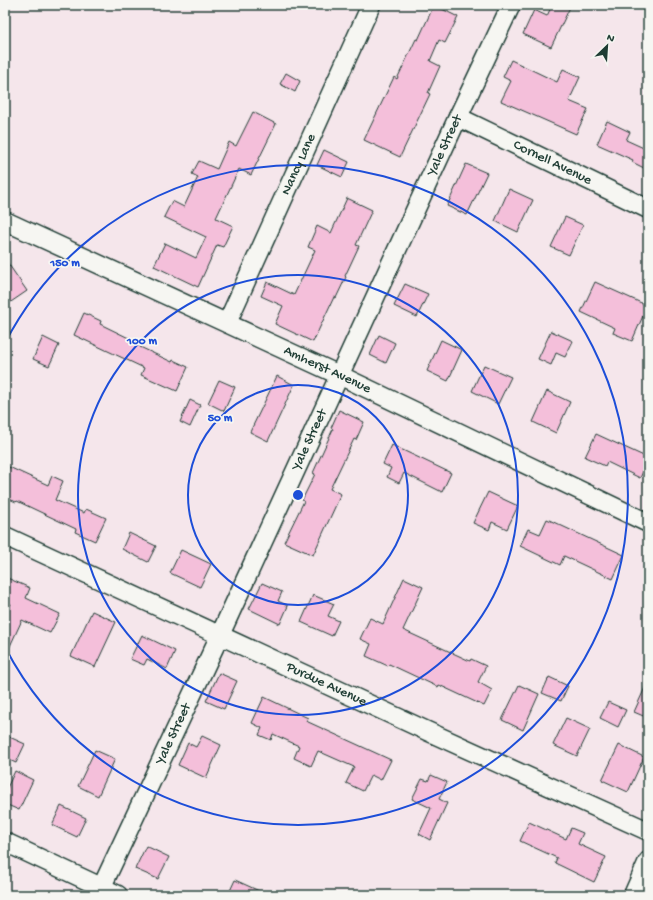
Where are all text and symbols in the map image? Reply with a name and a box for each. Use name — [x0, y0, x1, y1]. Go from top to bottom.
north arrow — [587, 26, 627, 66]
text: N — [605, 32, 616, 46]
street label: Yale Street — [423, 111, 467, 180]
street label: Nancy Lane — [278, 131, 320, 198]
street label: Cornell Avenue — [510, 136, 595, 189]
text: 150 m — [49, 257, 80, 271]
text: 100 m — [126, 335, 157, 349]
street label: Amherst Avenue — [281, 342, 374, 398]
street label: Yale Street — [287, 405, 332, 475]
text: 50 m — [208, 412, 233, 426]
centre of rings — [291, 488, 305, 502]
street label: Purdue Avenue — [282, 658, 370, 711]
street label: Yale Street — [151, 700, 196, 769]

